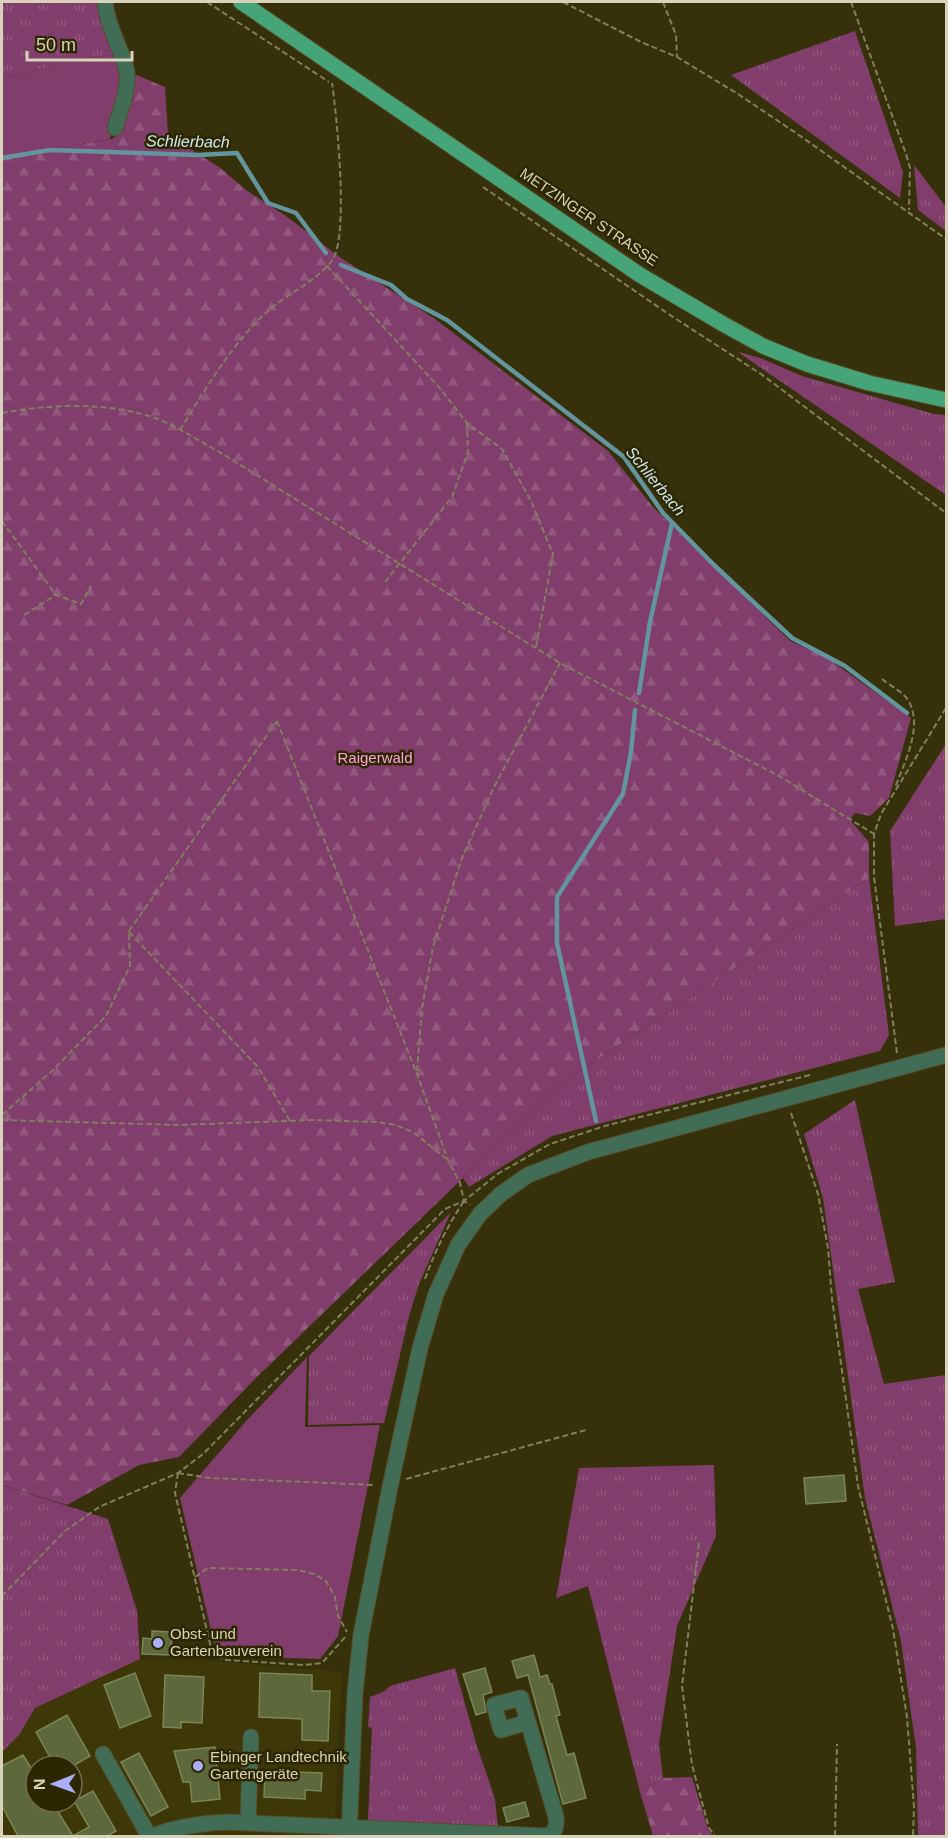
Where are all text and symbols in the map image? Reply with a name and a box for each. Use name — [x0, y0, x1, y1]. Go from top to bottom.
scale bar — [27, 24, 132, 62]
text: 50 m — [36, 35, 76, 55]
water label: Schlierbach — [146, 132, 230, 151]
street label: METZINGER STRASSE — [517, 164, 661, 269]
water label: Schlierbach — [623, 443, 689, 519]
park label: Raigerwald — [337, 749, 413, 766]
place label: Obst- und Gartenbauverein — [170, 1625, 282, 1659]
marker: Obst- und Gartenbauverein — [151, 1636, 165, 1650]
place label: Ebinger Landtechnik Gartengeräte — [210, 1748, 347, 1782]
north arrow — [24, 1754, 84, 1814]
marker: Ebinger Landtechnik Gartengeräte — [191, 1759, 205, 1773]
text: N — [31, 1778, 48, 1790]

